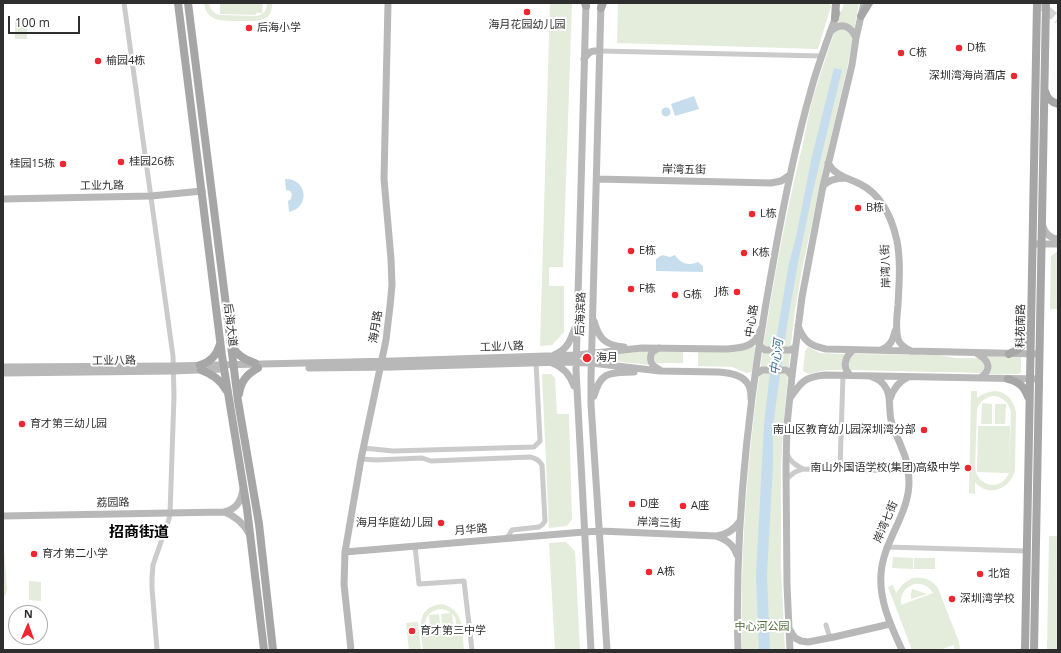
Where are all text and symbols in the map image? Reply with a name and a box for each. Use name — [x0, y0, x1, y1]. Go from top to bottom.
marker: 海月花园幼儿园 — [522, 7, 532, 17]
scale bar — [10, 8, 82, 34]
text: 100 m — [15, 14, 50, 31]
place label: 海月花园幼儿园 — [489, 18, 565, 32]
place label: 后海小学 — [257, 21, 301, 35]
marker: 后海小学 — [244, 23, 254, 33]
place label: D栋 — [967, 41, 986, 55]
marker: D栋 — [954, 43, 964, 53]
place label: C栋 — [909, 46, 927, 60]
marker: C栋 — [896, 48, 906, 58]
place label: 榆园4栋 — [106, 54, 145, 68]
marker: 榆园4栋 — [93, 56, 103, 66]
place label: 深圳湾海尚酒店 — [929, 69, 1006, 83]
marker: 深圳湾海尚酒店 — [1009, 71, 1019, 81]
place label: 桂园26栋 — [129, 155, 175, 169]
place label: 桂园15栋 — [9, 157, 55, 171]
marker: 桂园26栋 — [116, 157, 126, 167]
marker: 桂园15栋 — [58, 159, 68, 169]
street label: 岸湾五街 — [662, 163, 706, 177]
street label: 工业九路 — [80, 179, 124, 193]
place label: B栋 — [866, 201, 884, 215]
marker: B栋 — [853, 203, 863, 213]
place label: L栋 — [760, 207, 777, 221]
marker: L栋 — [747, 209, 757, 219]
place label: E栋 — [639, 244, 656, 258]
street label: 岸湾八街 — [879, 244, 893, 288]
marker: E栋 — [626, 246, 636, 256]
place label: K栋 — [752, 246, 770, 260]
marker: K栋 — [739, 248, 749, 258]
place label: F栋 — [639, 282, 656, 296]
marker: F栋 — [626, 284, 636, 294]
place label: J栋 — [715, 285, 729, 299]
marker: J栋 — [732, 287, 742, 297]
place label: G栋 — [683, 288, 702, 302]
marker: G栋 — [670, 290, 680, 300]
street label: 后海滨路 — [574, 292, 588, 336]
street label: 后海大道 — [221, 302, 239, 348]
street label: 中心路 — [743, 304, 761, 338]
street label: 科苑南路 — [1014, 304, 1028, 348]
street label: 海月路 — [367, 310, 385, 344]
water label: 中心河 — [768, 338, 786, 376]
street label: 工业八路 — [480, 340, 524, 354]
place label: 海月 — [596, 351, 618, 365]
marker: 海月 — [581, 352, 593, 364]
street label: 工业八路 — [92, 354, 136, 368]
place label: 育才第三幼儿园 — [30, 417, 107, 431]
marker: 育才第三幼儿园 — [17, 419, 27, 429]
place label: 南山区教育幼儿园深圳湾分部 — [773, 423, 916, 437]
marker: 南山区教育幼儿园深圳湾分部 — [919, 425, 929, 435]
place label: 南山外国语学校(集团)高级中学 — [811, 461, 960, 475]
marker: 南山外国语学校(集团)高级中学 — [963, 463, 973, 473]
street label: 荔园路 — [96, 496, 130, 510]
place label: D座 — [640, 497, 659, 511]
marker: D座 — [627, 499, 637, 509]
place label: A座 — [691, 499, 709, 513]
street label: 岸湾七街 — [871, 499, 901, 545]
marker: A座 — [678, 501, 688, 511]
place label: 海月华庭幼儿园 — [356, 516, 433, 530]
street label: 岸湾三街 — [637, 516, 681, 530]
marker: 海月华庭幼儿园 — [436, 518, 446, 528]
street label: 月华路 — [454, 522, 488, 538]
district label: 招商街道 — [109, 524, 169, 542]
place label: 育才第二小学 — [42, 547, 108, 561]
marker: 育才第二小学 — [29, 549, 39, 559]
place label: A栋 — [657, 565, 675, 579]
marker: A栋 — [644, 567, 654, 577]
place label: 北馆 — [988, 567, 1010, 581]
marker: 北馆 — [975, 569, 985, 579]
place label: 深圳湾学校 — [960, 592, 1015, 606]
marker: 深圳湾学校 — [947, 594, 957, 604]
north arrow — [8, 605, 48, 645]
text: N — [24, 606, 33, 621]
park label: 中心河公园 — [735, 620, 789, 634]
place label: 育才第三中学 — [420, 624, 486, 638]
marker: 育才第三中学 — [407, 626, 417, 636]

